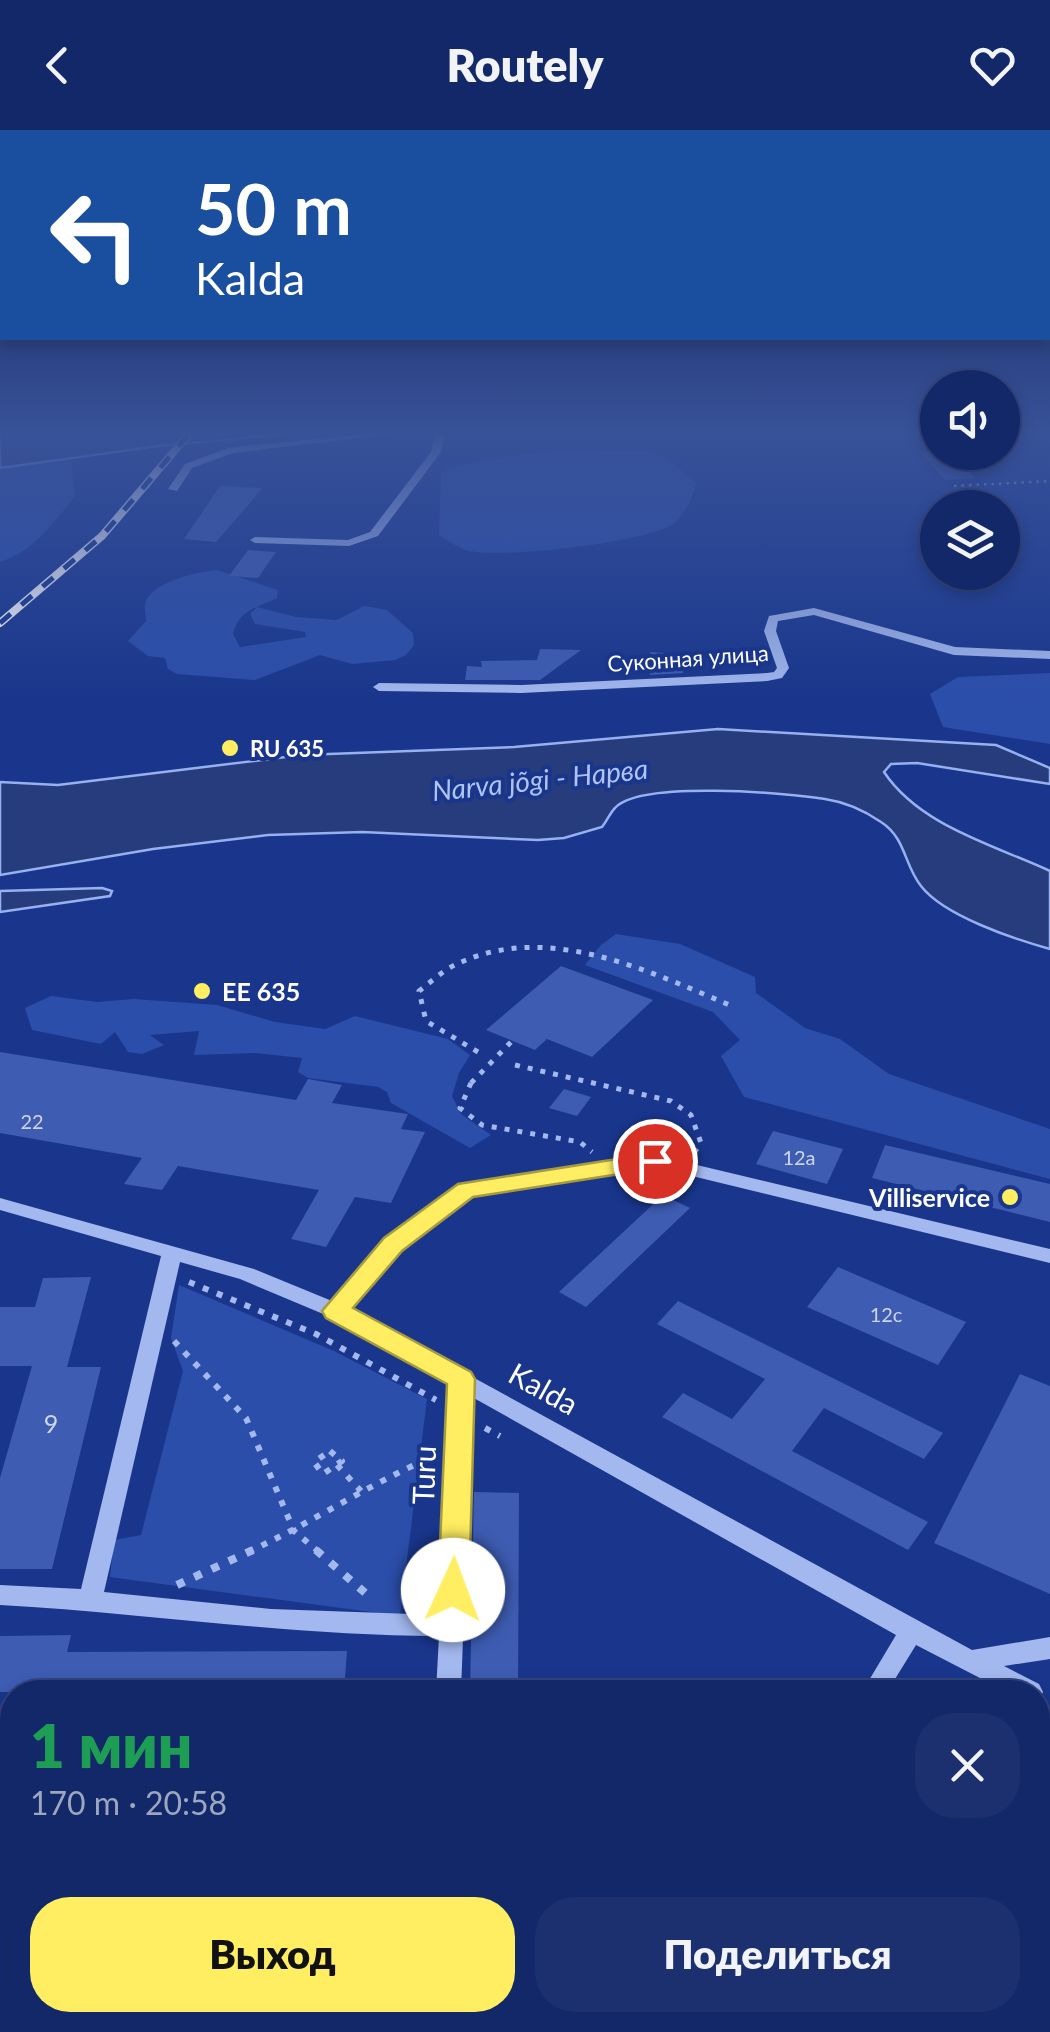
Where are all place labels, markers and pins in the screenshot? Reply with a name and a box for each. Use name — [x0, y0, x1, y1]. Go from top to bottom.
place label: RU 635 — [250, 735, 324, 762]
marker: RU 635 — [219, 737, 241, 759]
place label: EE 635 — [222, 976, 300, 1006]
marker: EE 635 — [191, 980, 213, 1002]
pin — [613, 1119, 698, 1204]
place label: Villiservice — [868, 1182, 990, 1212]
marker: Villiservice — [999, 1186, 1021, 1208]

